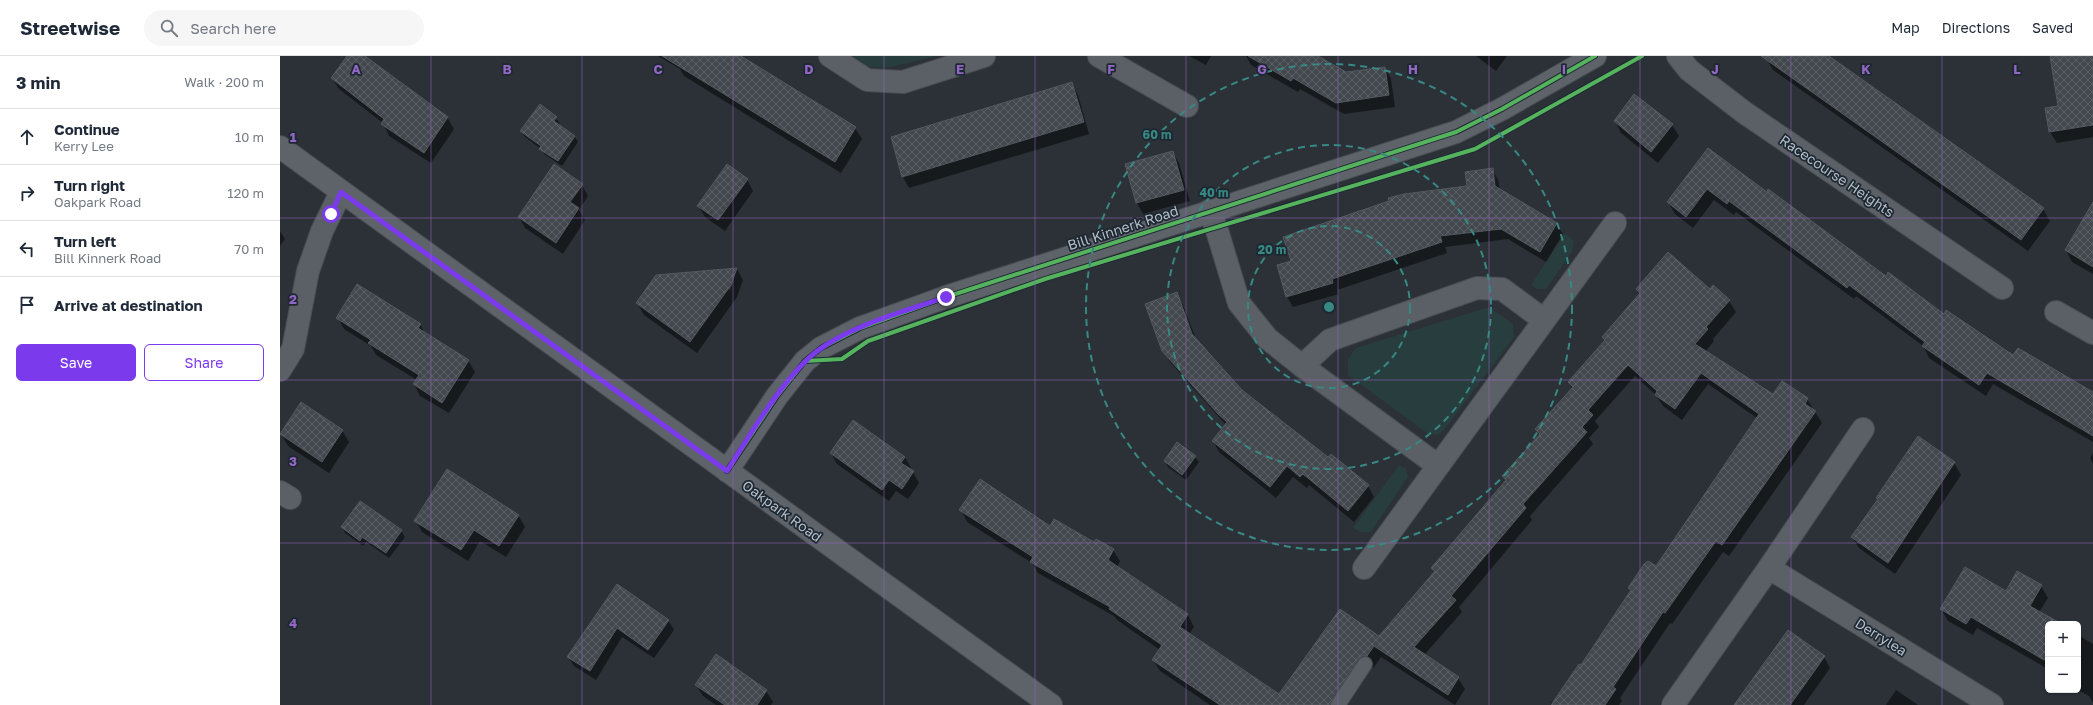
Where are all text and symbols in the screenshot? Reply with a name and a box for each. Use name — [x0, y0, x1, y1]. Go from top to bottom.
search box — [144, 10, 424, 46]
text: Streetwise — [20, 16, 120, 39]
icon: search — [158, 17, 180, 39]
text: Search here — [190, 19, 276, 37]
text: Map — [1891, 19, 1920, 36]
text: Directions — [1942, 19, 2010, 36]
text: Saved — [2032, 19, 2073, 36]
text: A — [351, 61, 361, 77]
text: B — [502, 61, 512, 77]
text: C — [653, 61, 663, 77]
text: D — [804, 61, 814, 77]
text: E — [956, 61, 964, 77]
text: F — [1107, 61, 1115, 77]
text: G — [1257, 61, 1267, 77]
text: H — [1408, 61, 1418, 77]
text: I — [1562, 61, 1566, 77]
text: J — [1711, 61, 1719, 77]
text: K — [1861, 61, 1871, 77]
text: L — [2013, 61, 2021, 77]
text: 3 min — [16, 72, 60, 93]
text: Walk · 200 m — [184, 74, 264, 90]
text: Continue — [54, 120, 120, 138]
icon: ahead — [16, 126, 38, 148]
text: 60 m — [1143, 127, 1171, 142]
text: 10 m — [235, 129, 264, 145]
text: 1 — [290, 129, 297, 145]
street label: Racecourse Heights — [1777, 131, 1898, 220]
text: Kerry Lee — [54, 138, 114, 154]
text: Turn right — [54, 176, 125, 194]
icon: right — [16, 182, 38, 204]
text: 120 m — [227, 185, 264, 201]
text: 40 m — [1200, 185, 1228, 200]
text: Oakpark Road — [54, 194, 141, 210]
street label: Bill Kinnerk Road — [1065, 202, 1180, 253]
route start — [322, 205, 340, 223]
text: Turn left — [54, 232, 116, 250]
icon: left — [16, 238, 38, 260]
text: 70 m — [234, 241, 264, 257]
text: 20 m — [1258, 242, 1286, 257]
text: Bill Kinnerk Road — [54, 250, 161, 266]
route end — [937, 288, 955, 306]
text: 2 — [289, 291, 297, 307]
icon: arrive — [16, 294, 38, 316]
text: Arrive at destination — [54, 296, 203, 314]
centre of rings — [1322, 300, 1336, 314]
button: Save — [16, 344, 136, 381]
button: Share — [144, 344, 264, 381]
text: 3 — [289, 453, 297, 469]
street label: Oakpark Road — [739, 476, 825, 545]
street label: Derrylea — [1852, 614, 1910, 659]
text: 4 — [289, 615, 297, 631]
map controls — [2045, 621, 2081, 693]
button: + — [2045, 621, 2081, 657]
button: − — [2045, 657, 2081, 693]

